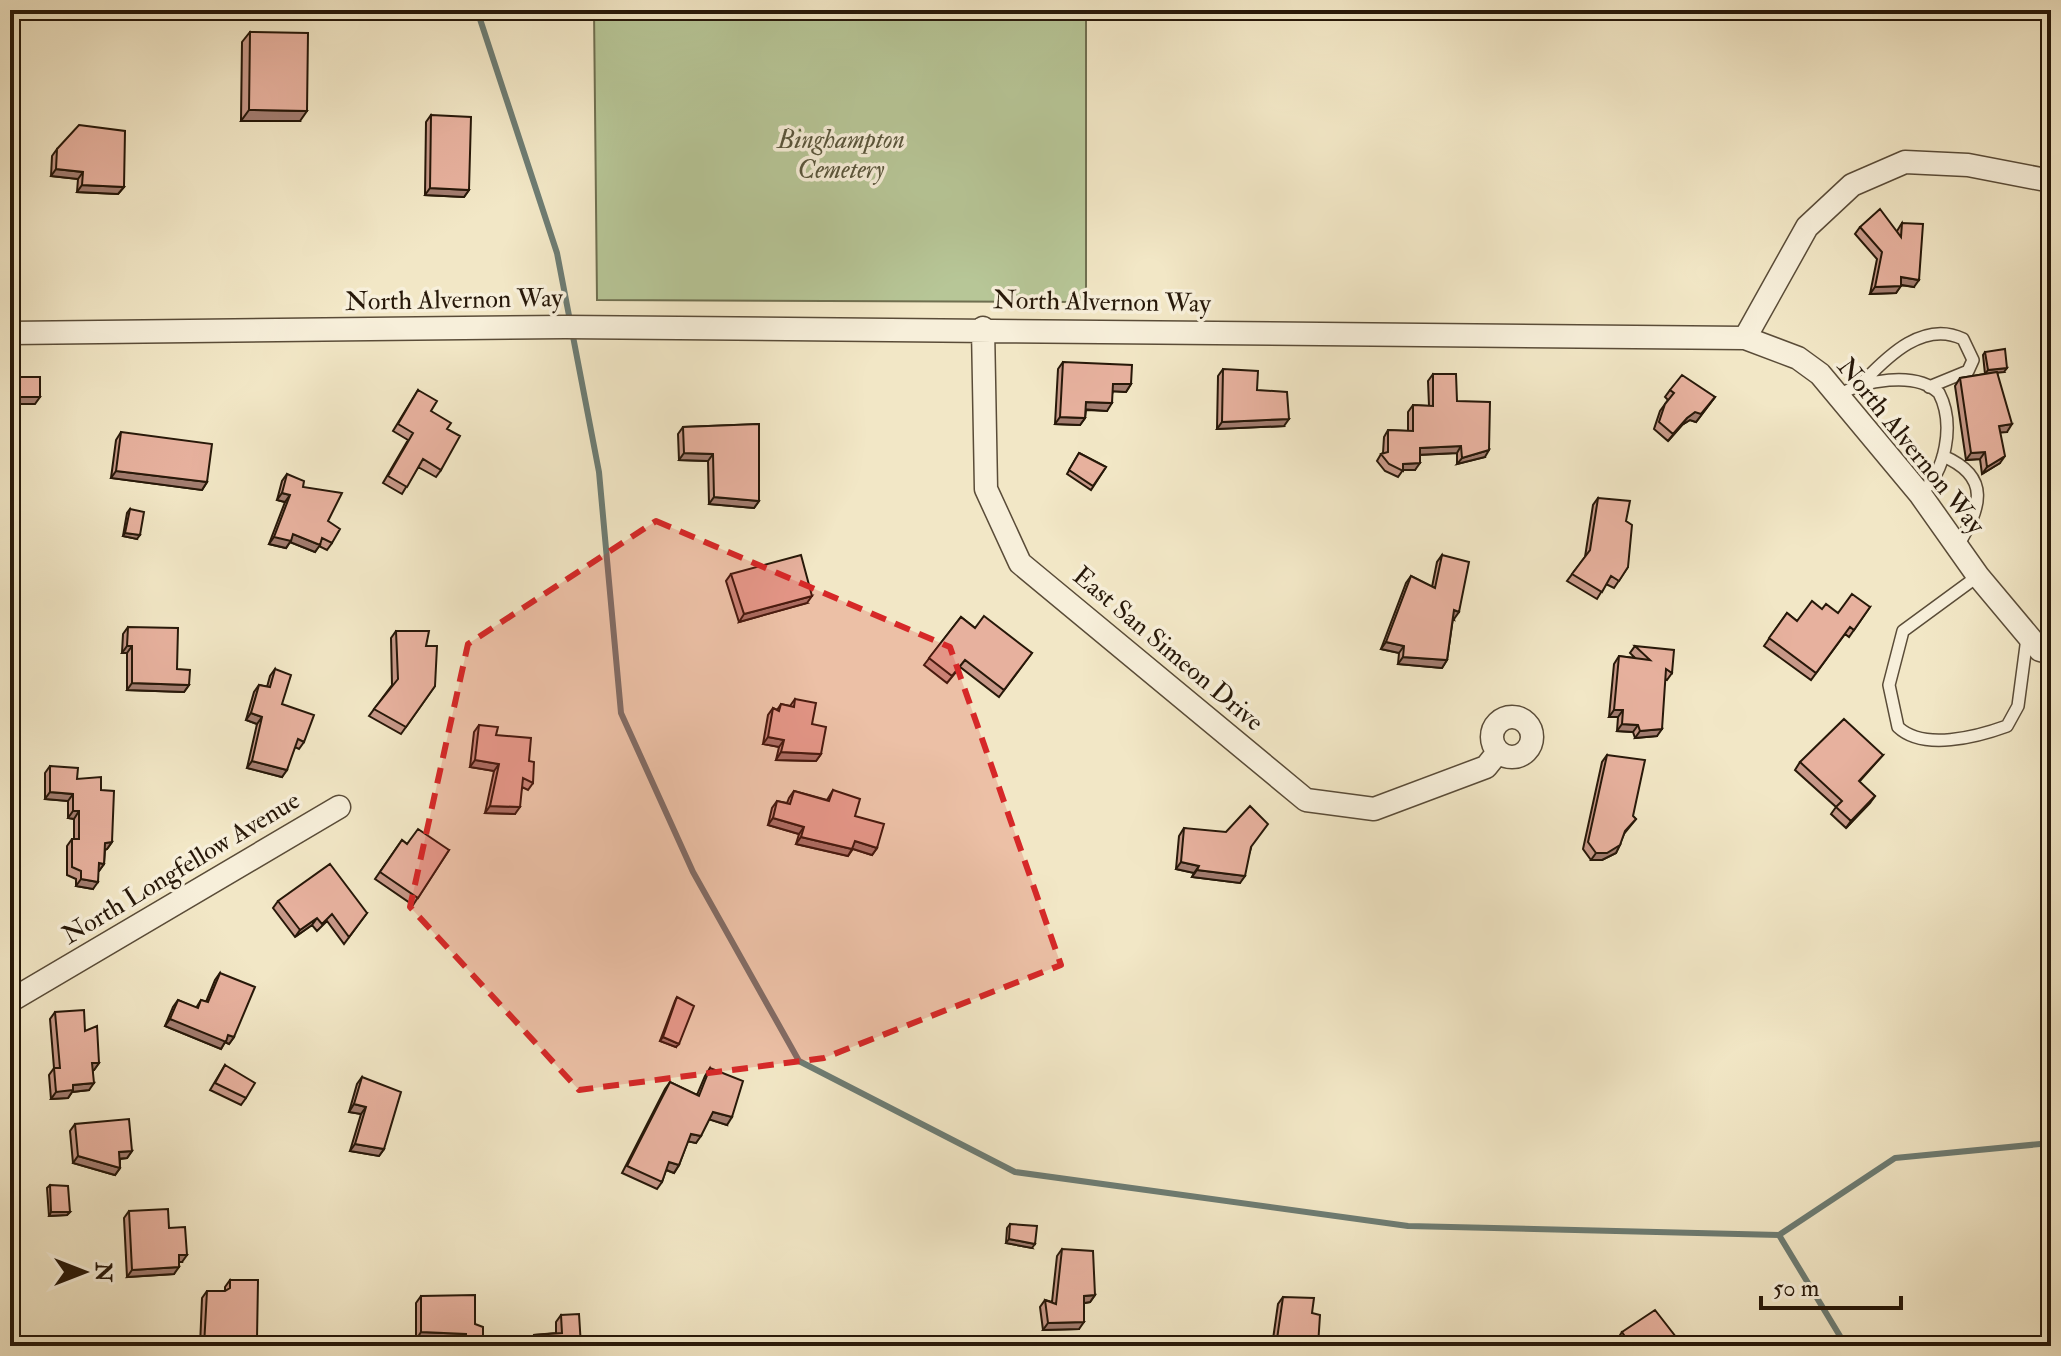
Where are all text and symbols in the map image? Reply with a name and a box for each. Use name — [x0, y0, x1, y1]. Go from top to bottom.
park label: Binghampton Cemetery — [775, 124, 905, 186]
street label: North Alvernon Way — [345, 282, 564, 318]
street label: North Alvernon Way — [993, 284, 1212, 320]
street label: North Alvernon Way — [1830, 351, 1992, 541]
street label: East San Simeon Drive — [1066, 560, 1270, 738]
street label: North Longfellow Avenue — [56, 784, 306, 952]
north arrow — [44, 1232, 124, 1312]
scale bar — [1761, 1260, 1901, 1310]
text: N — [89, 1261, 117, 1282]
text: 50 m — [1773, 1273, 1820, 1304]

